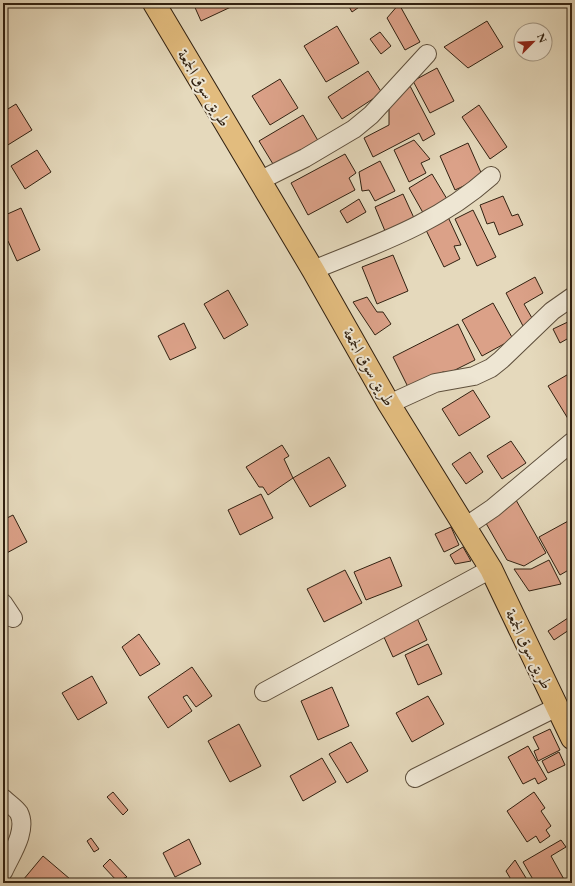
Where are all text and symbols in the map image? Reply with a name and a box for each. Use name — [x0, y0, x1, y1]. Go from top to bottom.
north arrow — [513, 22, 553, 62]
text: N — [534, 31, 550, 45]
street label: طريق سوق الجمعة — [173, 45, 235, 131]
street label: طريق سوق الجمعة — [338, 324, 400, 410]
street label: طريق سوق الجمعة — [500, 605, 558, 693]

